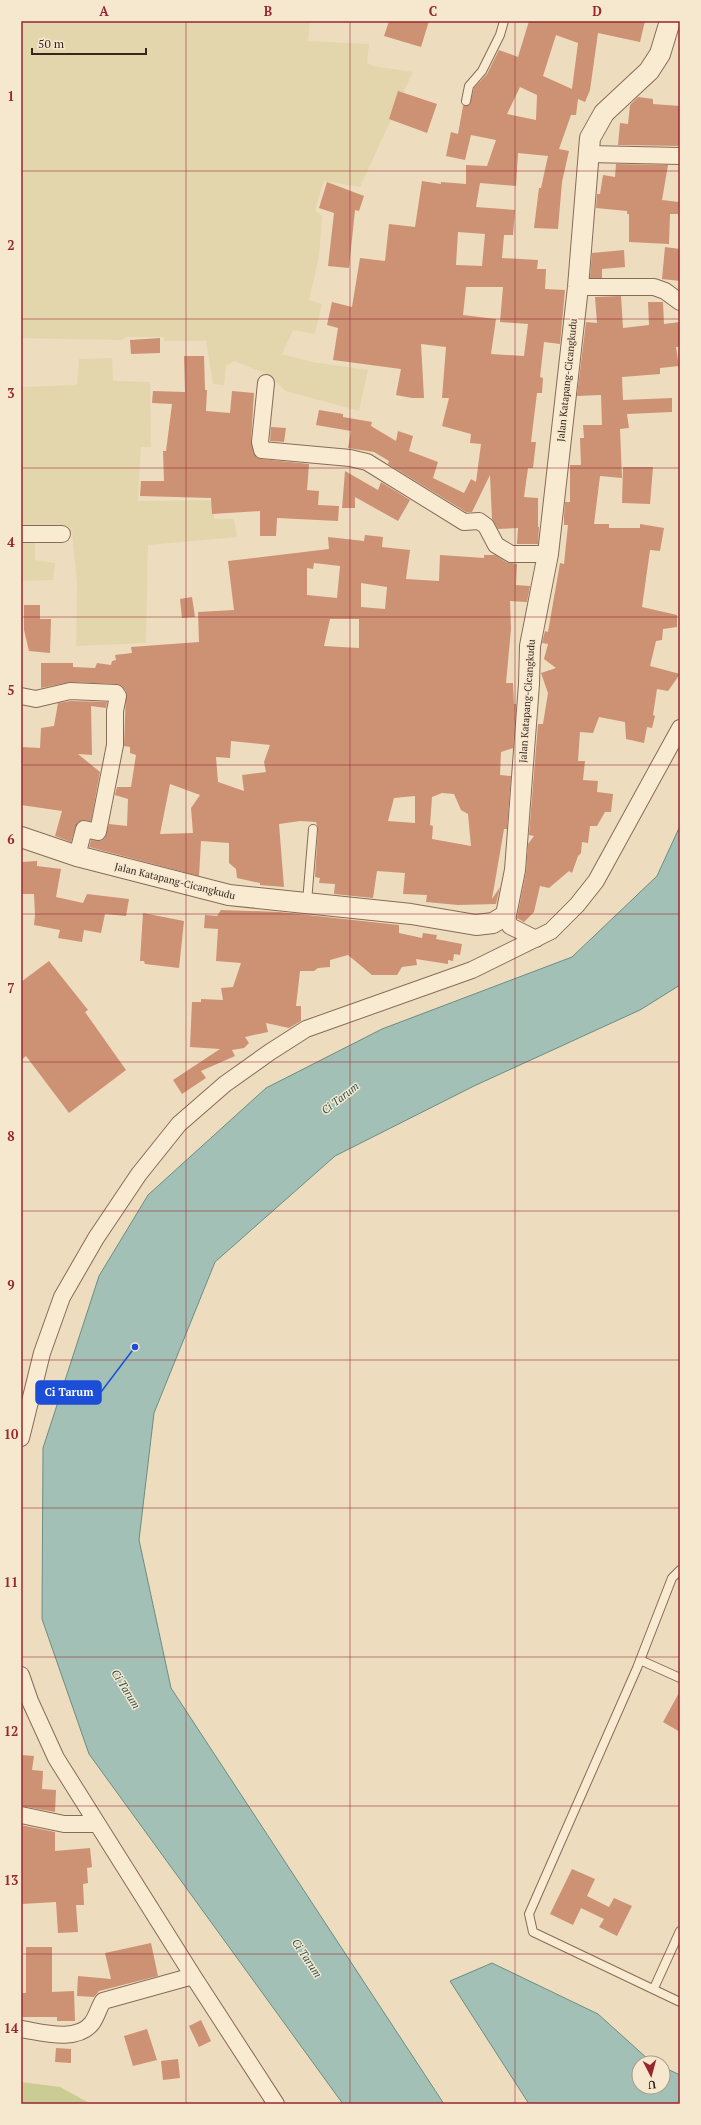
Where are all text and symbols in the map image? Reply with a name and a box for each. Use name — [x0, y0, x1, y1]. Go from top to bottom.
text: A — [99, 2, 109, 20]
text: B — [264, 2, 272, 20]
text: C — [429, 2, 437, 20]
text: D — [592, 2, 602, 20]
scale bar — [32, 30, 146, 56]
text: 50 m — [38, 36, 65, 51]
text: 1 — [7, 87, 15, 105]
text: 2 — [7, 236, 15, 254]
street label: Jalan Katapang-Cicangkudu — [554, 317, 580, 442]
text: 3 — [7, 384, 15, 402]
text: 4 — [7, 533, 15, 551]
street label: Jalan Katapang-Cicangkudu — [516, 639, 538, 763]
text: 5 — [7, 681, 15, 699]
text: 6 — [7, 830, 15, 848]
street label: Jalan Katapang-Cicangkudu — [113, 860, 237, 902]
text: 7 — [7, 979, 15, 997]
water label: Ci Tarum — [318, 1079, 362, 1117]
text: 8 — [7, 1127, 15, 1145]
text: 9 — [7, 1276, 15, 1294]
callout: Ci Tarum — [36, 1381, 101, 1404]
text: Ci Tarum — [45, 1385, 94, 1399]
text: 10 — [4, 1425, 19, 1443]
text: 11 — [4, 1573, 18, 1591]
water label: Ci Tarum — [108, 1667, 144, 1711]
text: 12 — [4, 1722, 18, 1740]
text: 13 — [4, 1871, 18, 1889]
water label: Ci Tarum — [289, 1936, 325, 1980]
text: 14 — [4, 2019, 19, 2037]
north arrow — [631, 2055, 671, 2095]
text: U — [647, 2078, 657, 2092]

